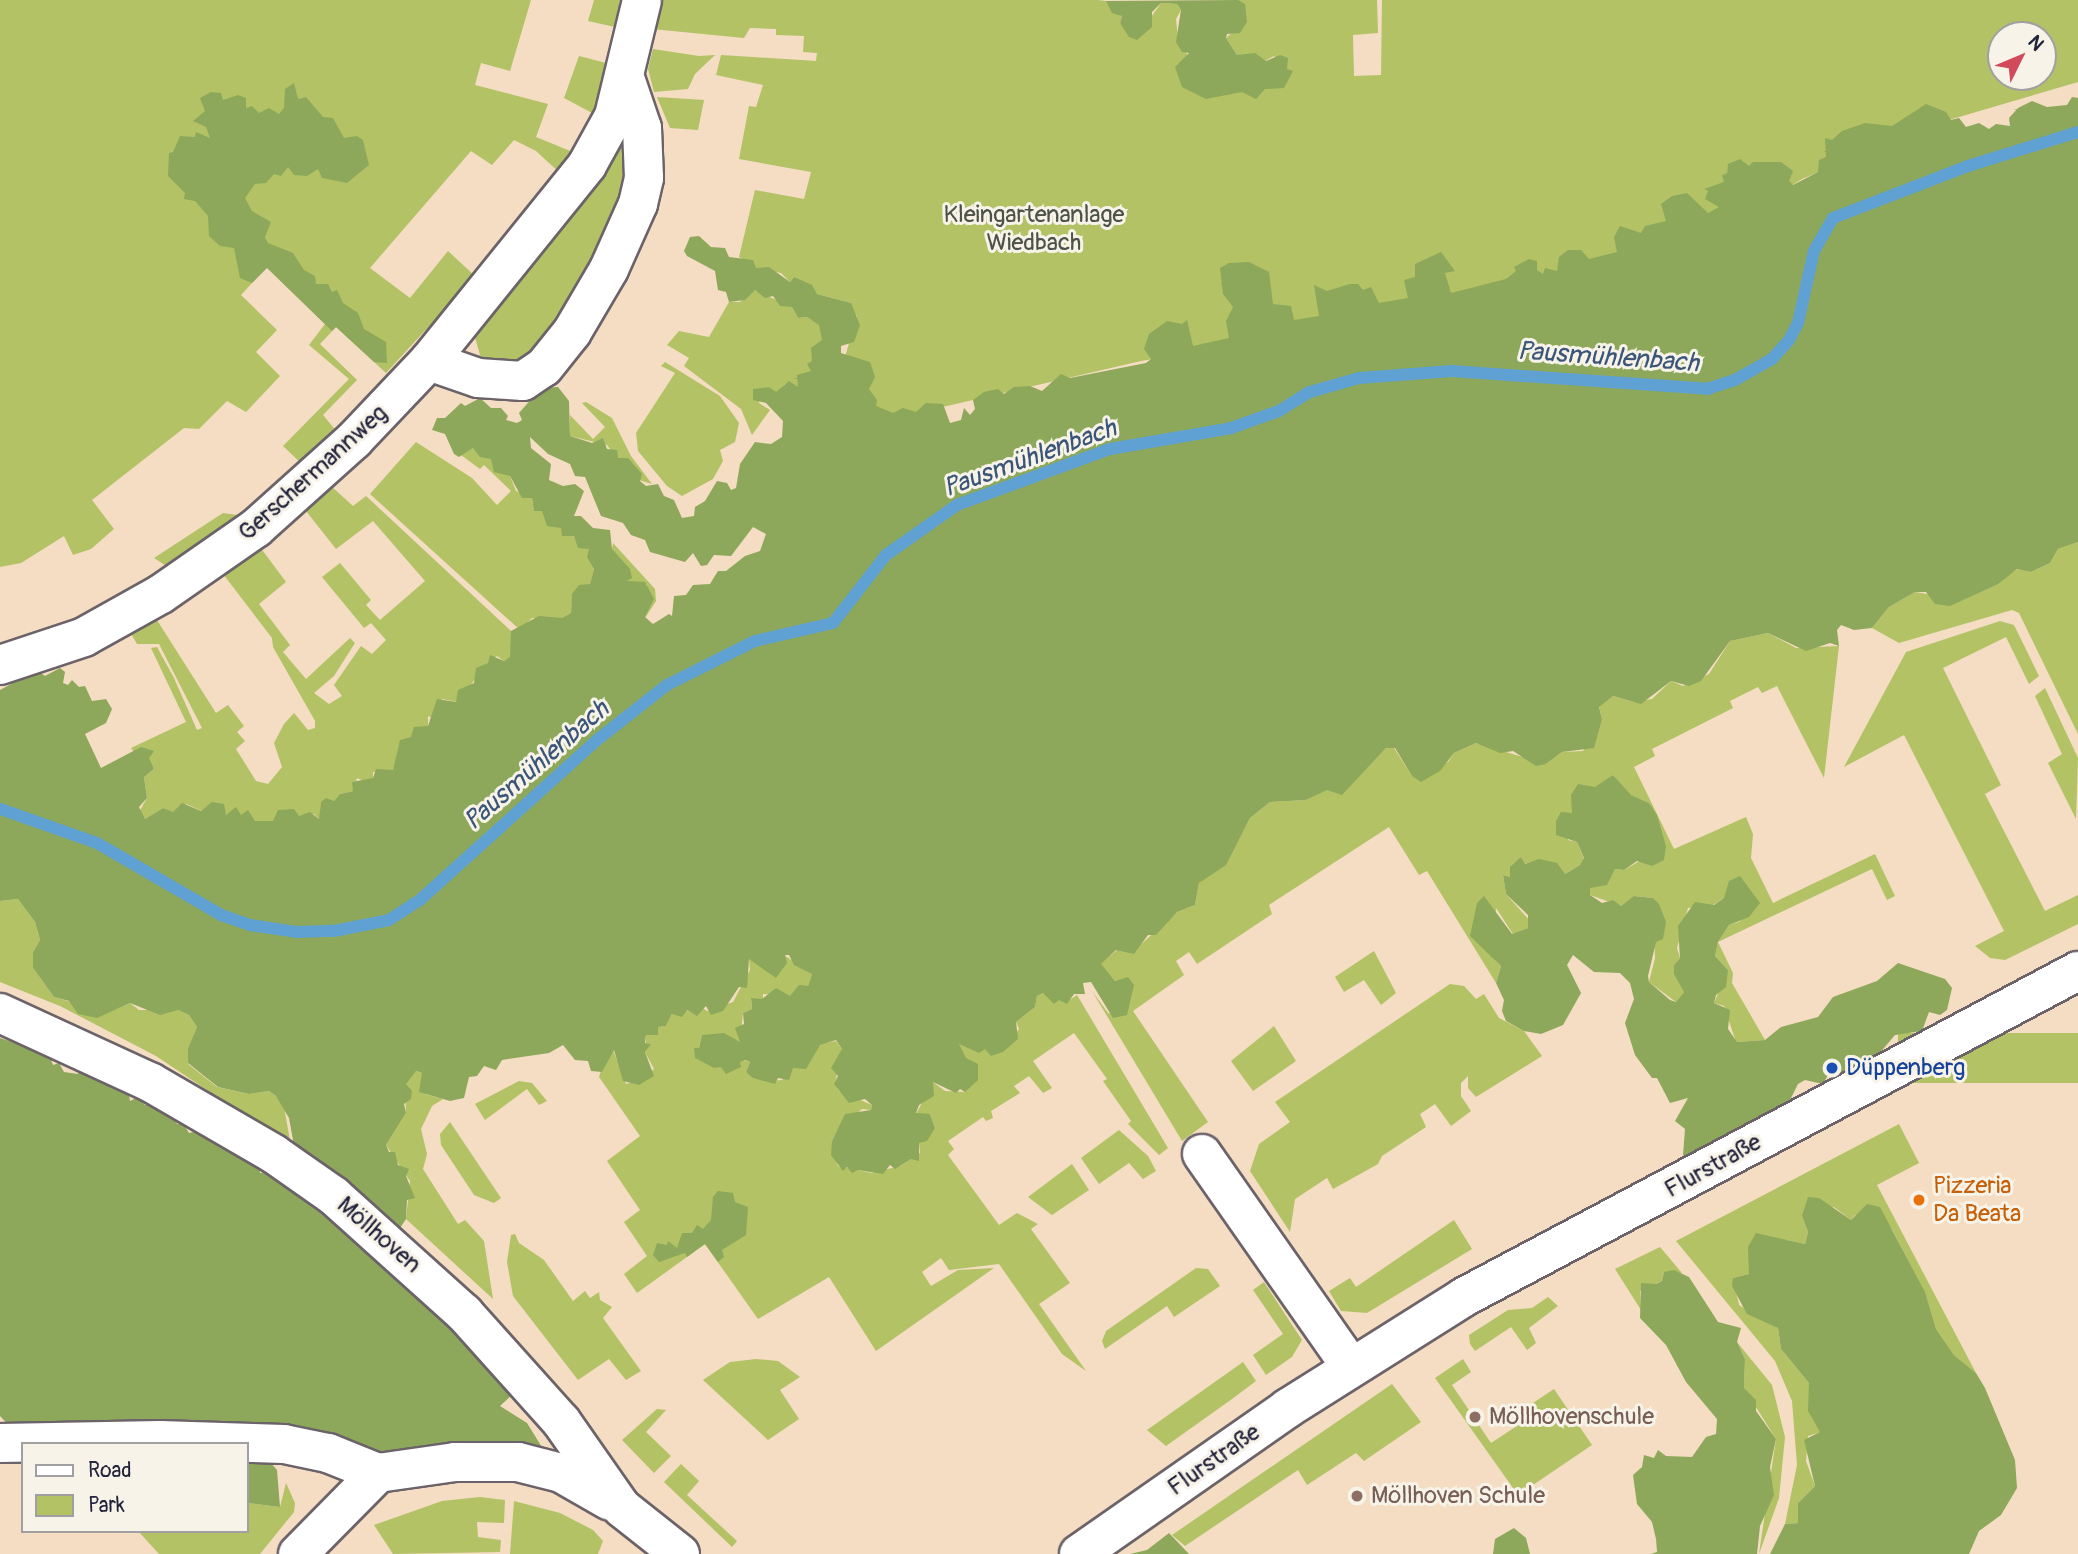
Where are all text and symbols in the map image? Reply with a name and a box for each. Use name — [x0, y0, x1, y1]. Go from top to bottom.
north arrow — [1987, 21, 2057, 91]
text: N — [2023, 30, 2049, 56]
park label: Kleingartenanlage Wiedbach — [944, 201, 1124, 257]
water label: Pausmühlenbach — [1516, 336, 1700, 380]
street label: Gerschermannweg — [233, 399, 393, 547]
water label: Pausmühlenbach — [939, 413, 1121, 505]
water label: Pausmühlenbach — [458, 695, 616, 837]
place label: Düppenberg — [1846, 1054, 1965, 1082]
marker: Düppenberg — [1824, 1060, 1840, 1076]
street label: Flurstraße — [1660, 1128, 1766, 1204]
place label: Pizzeria Da Beata — [1933, 1172, 2021, 1228]
street label: Möllhoven — [331, 1191, 427, 1279]
marker: Pizzeria Da Beata — [1911, 1192, 1927, 1208]
place label: Möllhovenschule — [1489, 1403, 1654, 1431]
marker: Möllhovenschule — [1467, 1409, 1483, 1425]
street label: Flurstraße — [1162, 1418, 1266, 1502]
legend — [21, 1442, 248, 1533]
text: Road — [88, 1457, 132, 1484]
place label: Möllhoven Schule — [1371, 1482, 1545, 1510]
marker: Möllhoven Schule — [1349, 1488, 1365, 1504]
text: Park — [88, 1492, 125, 1519]

